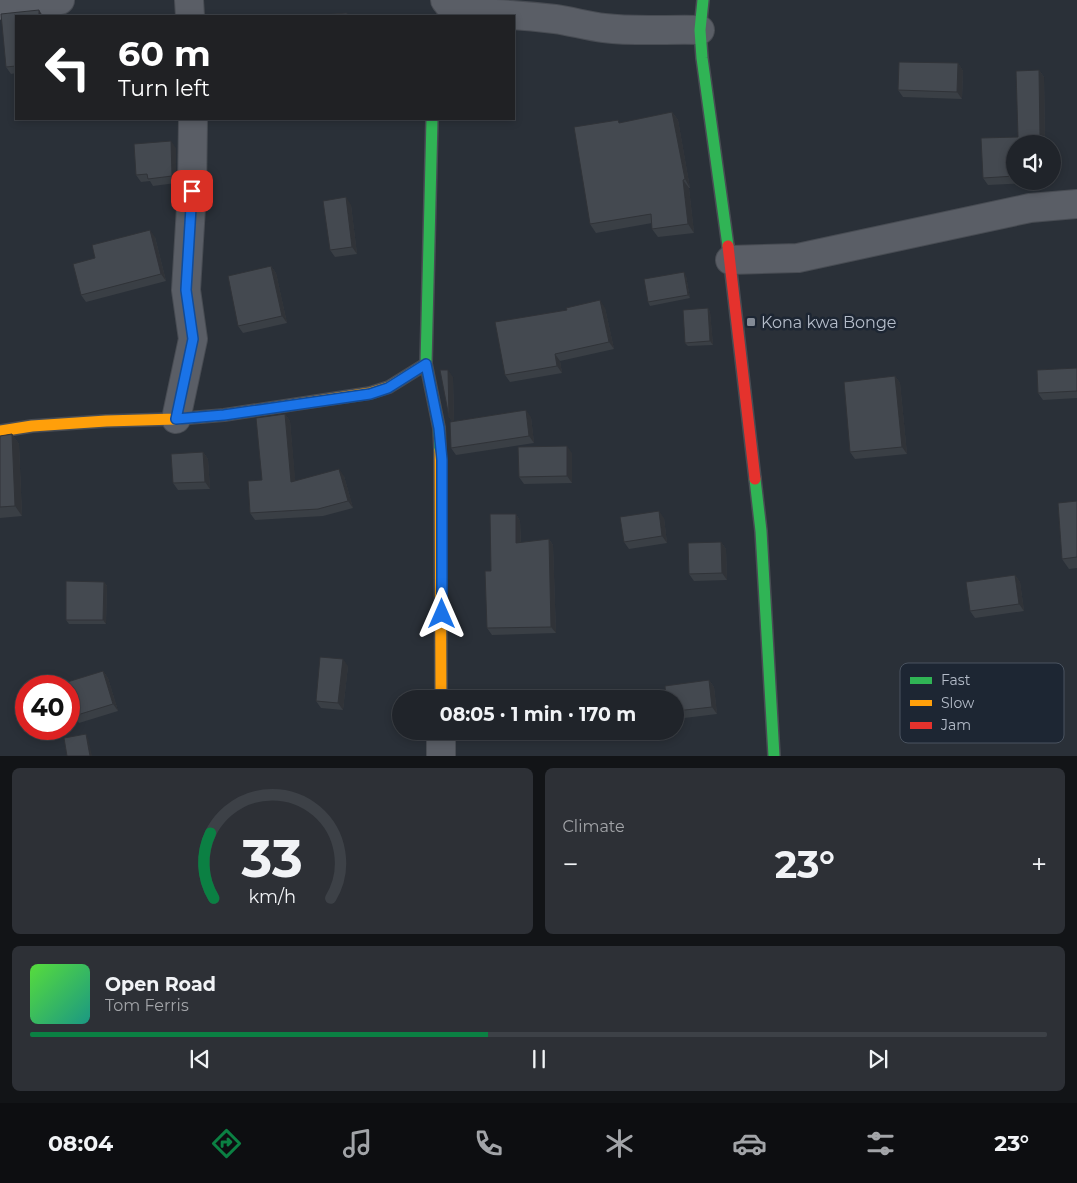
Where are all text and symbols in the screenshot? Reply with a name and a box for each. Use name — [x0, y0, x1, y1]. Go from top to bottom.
text: 60 m — [118, 32, 211, 75]
icon: left — [35, 35, 100, 100]
text: Turn left — [118, 75, 210, 102]
map controls — [1006, 135, 1061, 190]
button: sound — [1006, 135, 1061, 190]
pin — [171, 170, 213, 212]
icon: arrive — [178, 177, 206, 205]
place label: Kona kwa Bonge — [761, 313, 897, 332]
marker: Kona kwa Bonge — [745, 316, 757, 328]
position arrow — [415, 587, 467, 639]
legend — [900, 663, 1064, 743]
text: Fast — [941, 671, 971, 689]
speed limit sign: 40 — [15, 675, 80, 740]
text: Slow — [941, 694, 975, 712]
text: 08:05 · 1 min · 170 m — [440, 703, 636, 726]
text: Jam — [940, 716, 971, 734]
text: Climate — [563, 817, 625, 836]
text: 33 — [241, 827, 303, 890]
text: 23° — [775, 841, 835, 888]
text: − — [563, 847, 579, 881]
text: + — [1031, 847, 1047, 881]
text: km/h — [248, 886, 296, 907]
text: Open Road — [105, 973, 216, 996]
text: Tom Ferris — [105, 996, 189, 1015]
icon: previous — [186, 1045, 214, 1073]
icon: pause — [525, 1045, 553, 1073]
icon: next — [864, 1045, 892, 1073]
icon: directions — [209, 1126, 244, 1161]
icon: music — [340, 1126, 375, 1161]
icon: phone — [471, 1126, 506, 1161]
icon: climate — [602, 1126, 637, 1161]
icon: car — [732, 1126, 767, 1161]
icon: filters — [863, 1126, 898, 1161]
text: 08:04 — [48, 1130, 113, 1157]
text: 23° — [994, 1130, 1029, 1157]

